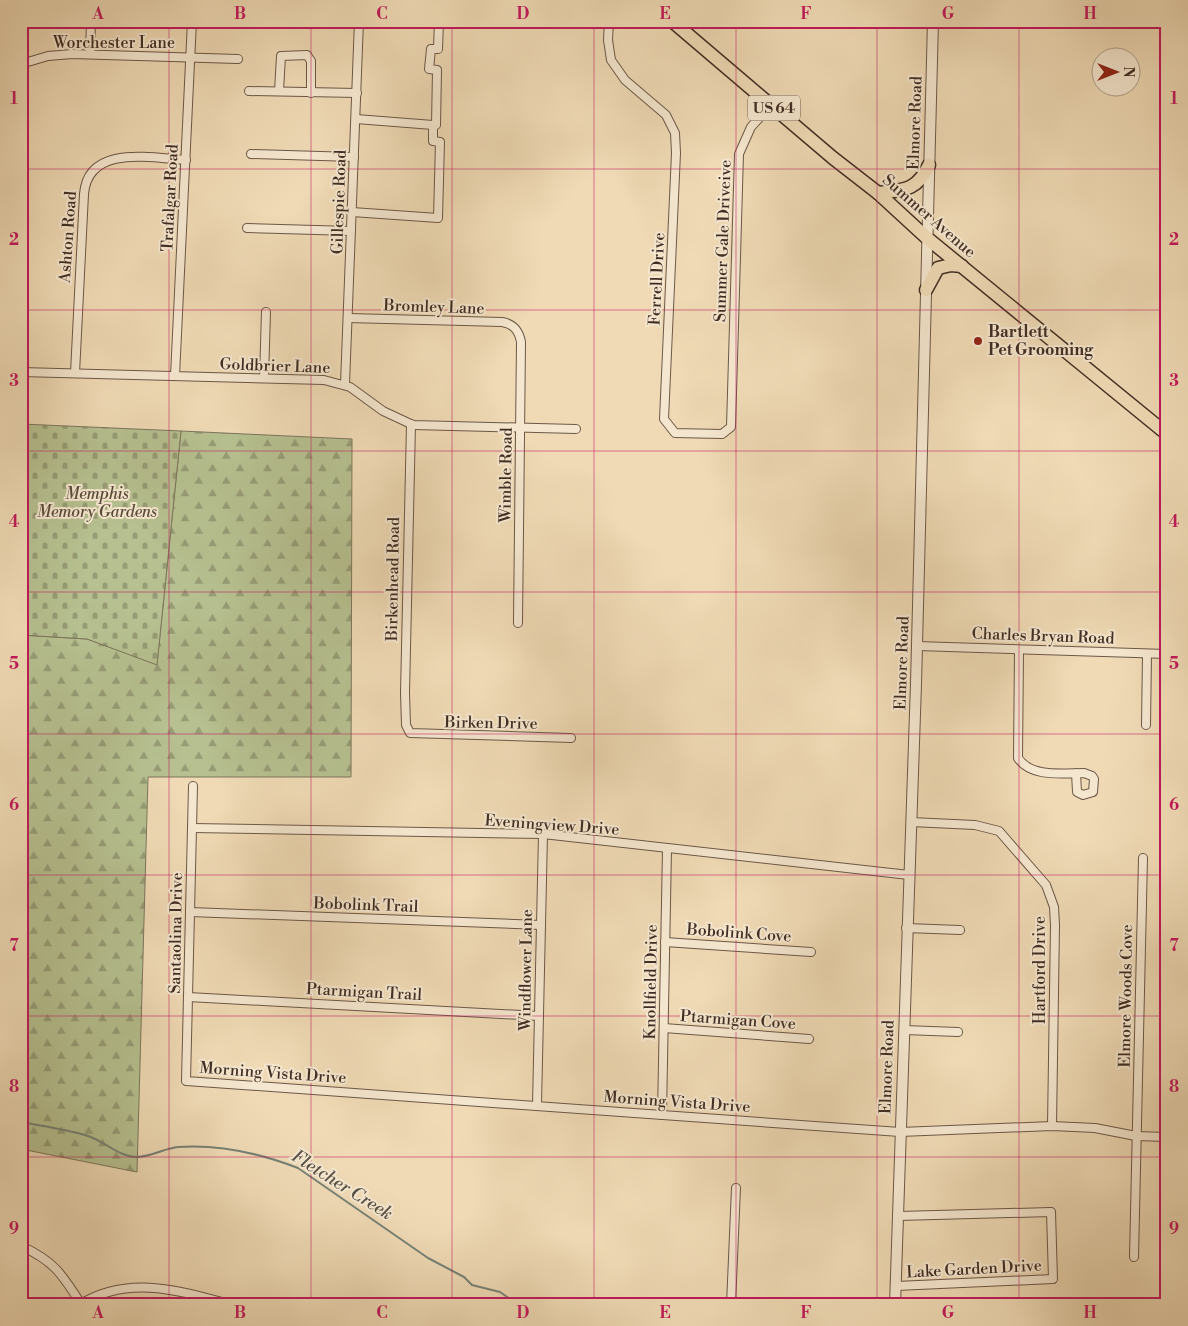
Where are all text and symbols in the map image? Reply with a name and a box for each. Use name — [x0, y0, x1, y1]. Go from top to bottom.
text: A — [91, 4, 104, 24]
text: B — [234, 4, 246, 24]
text: C — [376, 4, 388, 24]
text: D — [517, 4, 530, 24]
text: E — [659, 4, 671, 24]
text: F — [800, 4, 812, 24]
text: G — [942, 4, 955, 24]
text: H — [1083, 4, 1097, 24]
street label: Worchester Lane — [52, 33, 175, 53]
north arrow — [1090, 48, 1140, 98]
text: N — [1119, 66, 1137, 78]
street label: Elmore Road — [903, 76, 927, 170]
text: 1 — [10, 89, 18, 109]
text: 1 — [1170, 89, 1178, 109]
road number: US 64 — [748, 96, 800, 120]
street label: Trafalgar Road — [157, 144, 183, 252]
street label: Gillespie Road — [327, 149, 351, 255]
street label: Summer Gale Driveive — [710, 159, 736, 323]
street label: Summer Avenue — [878, 170, 980, 262]
street label: Ashton Road — [55, 190, 81, 285]
text: 2 — [9, 230, 19, 250]
text: 2 — [1169, 230, 1179, 250]
street label: Ferrell Drive — [645, 232, 669, 326]
street label: Bromley Lane — [382, 295, 485, 319]
place label: Bartlett Pet Grooming — [988, 322, 1094, 360]
marker: Bartlett Pet Grooming — [972, 335, 984, 347]
street label: Goldbrier Lane — [219, 354, 331, 378]
text: 3 — [9, 371, 19, 391]
text: 3 — [1169, 371, 1179, 391]
street label: Wimble Road — [495, 427, 517, 524]
park label: Memphis Memory Gardens — [37, 484, 157, 522]
text: 4 — [9, 512, 20, 532]
text: 4 — [1169, 512, 1180, 532]
street label: Birkenhead Road — [382, 517, 404, 642]
street label: Elmore Road — [890, 616, 914, 710]
street label: Charles Bryan Road — [971, 624, 1115, 648]
text: 5 — [9, 654, 19, 674]
text: 5 — [1169, 654, 1179, 674]
street label: Birken Drive — [443, 712, 538, 734]
text: 6 — [9, 795, 19, 815]
text: 6 — [1169, 795, 1179, 815]
street label: Eveningview Drive — [484, 810, 620, 840]
street label: Santaolina Drive — [165, 872, 187, 994]
street label: Bobolink Trail — [312, 893, 419, 917]
street label: Windflower Lane — [515, 909, 537, 1032]
street label: Hartford Drive — [1030, 916, 1050, 1024]
street label: Bobolink Cove — [685, 919, 792, 947]
street label: Knollfield Drive — [640, 924, 662, 1040]
street label: Elmore Woods Cove — [1115, 924, 1137, 1068]
text: 7 — [9, 936, 19, 956]
text: 7 — [1169, 936, 1179, 956]
street label: Ptarmigan Trail — [305, 979, 423, 1005]
street label: Ptarmigan Cove — [679, 1006, 797, 1034]
street label: Elmore Road — [875, 1020, 899, 1114]
street label: Morning Vista Drive — [199, 1058, 347, 1088]
text: 8 — [9, 1077, 19, 1097]
text: 8 — [1169, 1077, 1179, 1097]
street label: Morning Vista Drive — [603, 1087, 751, 1117]
water label: Fletcher Creek — [287, 1145, 397, 1225]
text: 9 — [9, 1219, 19, 1239]
text: 9 — [1169, 1219, 1179, 1239]
street label: Lake Garden Drive — [906, 1255, 1042, 1283]
text: A — [91, 1303, 104, 1323]
text: B — [234, 1303, 246, 1323]
text: C — [376, 1303, 388, 1323]
text: D — [517, 1303, 530, 1323]
text: E — [659, 1303, 671, 1323]
text: F — [800, 1303, 812, 1323]
text: G — [942, 1303, 955, 1323]
text: H — [1083, 1303, 1097, 1323]

